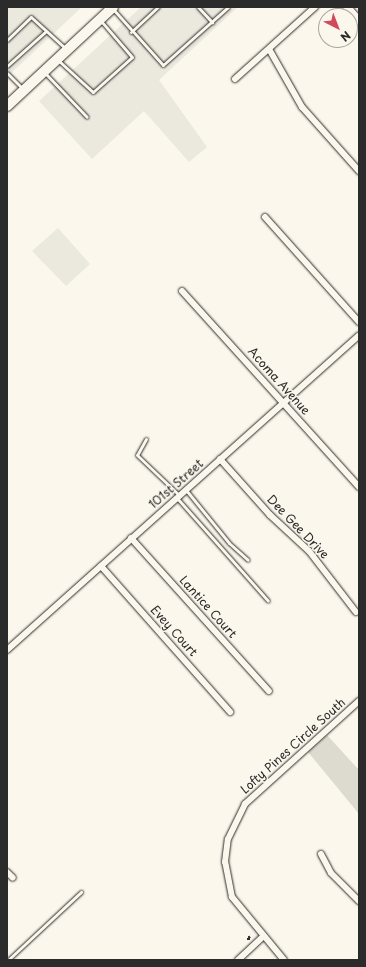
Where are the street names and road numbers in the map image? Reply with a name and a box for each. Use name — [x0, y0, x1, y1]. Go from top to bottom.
street label: Acoma Avenue — [245, 344, 313, 418]
street label: 101st Street — [145, 456, 207, 512]
street label: Dee Gee Drive — [264, 492, 332, 562]
street label: Lantice Court — [176, 573, 240, 641]
street label: Evey Court — [147, 603, 201, 659]
street label: Lofty Pines Circle South — [237, 695, 349, 797]

